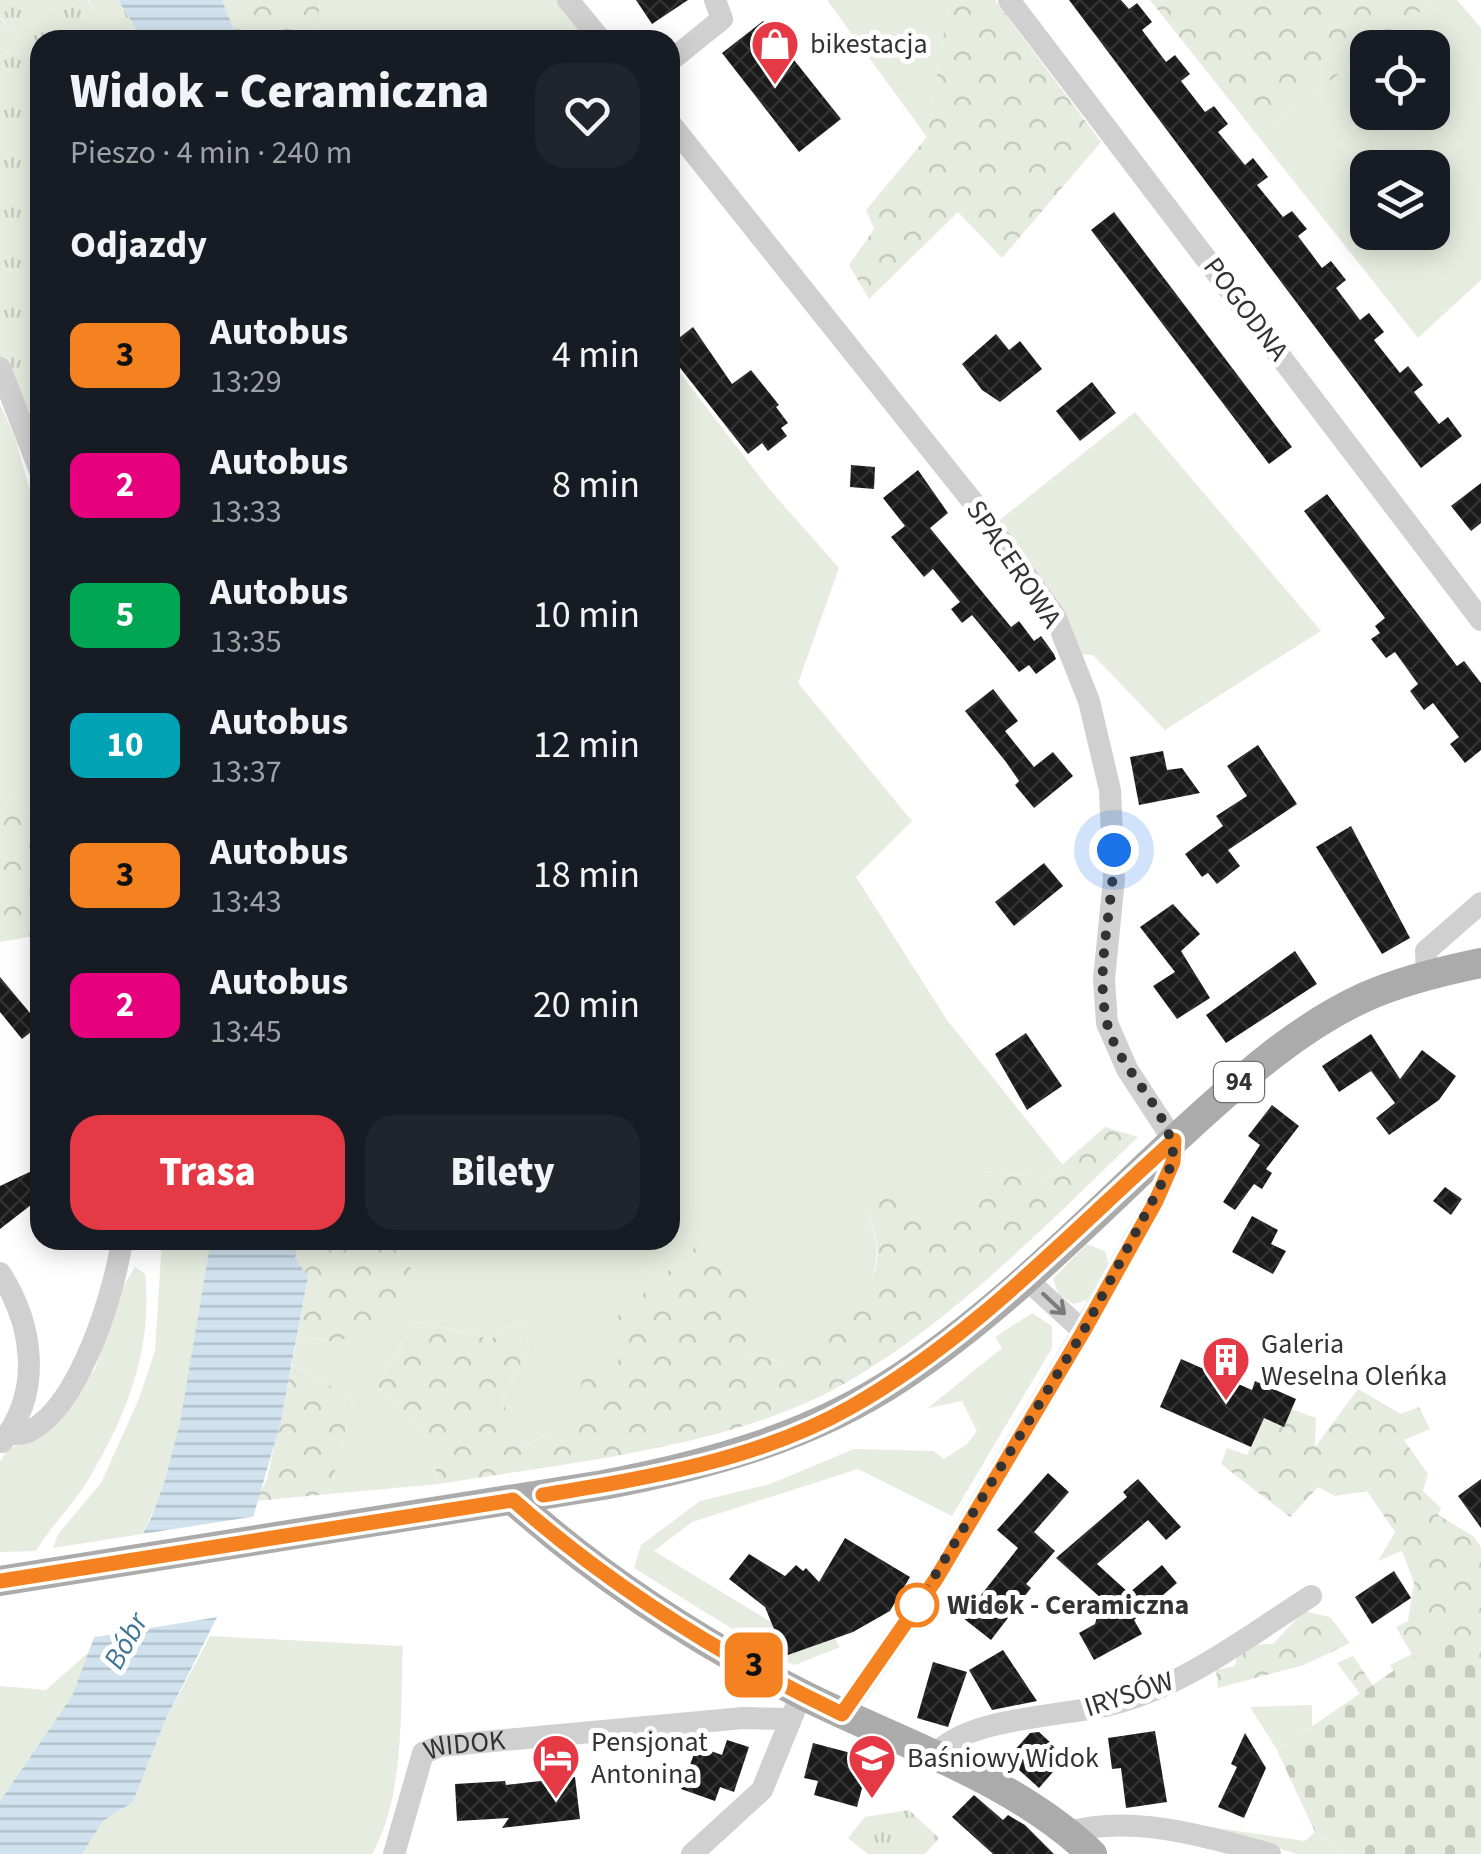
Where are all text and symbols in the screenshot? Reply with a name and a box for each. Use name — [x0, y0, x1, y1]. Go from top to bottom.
shop icon: bikestacja — [749, 18, 801, 86]
place label: bikestacja — [810, 24, 928, 64]
map controls — [1350, 30, 1450, 250]
button: locate — [1350, 30, 1450, 130]
text: Widok - Ceramiczna — [70, 58, 489, 126]
button: heart — [535, 63, 640, 168]
text: Pieszo · 4 min · 240 m — [70, 130, 352, 176]
button: layers — [1350, 150, 1450, 250]
text: Odjazdy — [70, 218, 207, 272]
street label: POGODNA — [1194, 249, 1299, 370]
text: Autobus — [210, 305, 348, 359]
text: 4 min — [552, 328, 640, 382]
text: 3 — [116, 330, 134, 380]
text: 13:29 — [210, 359, 282, 405]
text: Autobus — [210, 435, 348, 489]
text: 8 min — [552, 458, 640, 512]
text: 2 — [116, 460, 134, 510]
text: 13:33 — [210, 489, 282, 535]
street label: SPACEROWA — [956, 492, 1072, 637]
text: Autobus — [210, 565, 348, 619]
text: 10 min — [533, 588, 640, 642]
text: 5 — [116, 590, 134, 640]
text: 13:35 — [210, 619, 282, 665]
text: Autobus — [210, 695, 348, 749]
text: 12 min — [533, 718, 640, 772]
text: 10 — [107, 720, 143, 770]
text: 13:37 — [210, 749, 282, 795]
text: Autobus — [210, 825, 348, 879]
your location — [1089, 825, 1139, 875]
text: 18 min — [533, 848, 640, 902]
text: 3 — [116, 850, 134, 900]
text: 13:43 — [210, 879, 282, 925]
text: Autobus — [210, 955, 348, 1009]
text: 20 min — [533, 978, 640, 1032]
text: 2 — [116, 980, 134, 1030]
text: 13:45 — [210, 1009, 282, 1055]
road number: 94 — [1214, 1062, 1264, 1102]
button: Trasa — [70, 1115, 345, 1230]
button: Bilety — [365, 1115, 640, 1230]
one-way arrow — [1041, 1292, 1066, 1315]
place label: Galeria Weselna Oleńka — [1261, 1324, 1447, 1396]
building icon: Galeria Weselna Oleńka — [1200, 1334, 1252, 1402]
marker: Widok - Ceramiczna — [896, 1584, 938, 1626]
place label: Widok - Ceramiczna — [947, 1585, 1189, 1625]
water label: Bóbr — [93, 1603, 160, 1677]
line badge: 3 — [722, 1632, 786, 1698]
text: 3 — [745, 1640, 763, 1690]
street label: IRYSÓW — [1079, 1661, 1179, 1727]
street label: WIDOK — [417, 1720, 508, 1771]
place label: Pensjonat Antonina — [591, 1722, 708, 1794]
hotel icon: Pensjonat Antonina — [530, 1732, 582, 1800]
school or university icon: Baśniowy Widok — [846, 1732, 898, 1800]
place label: Baśniowy Widok — [907, 1738, 1099, 1778]

